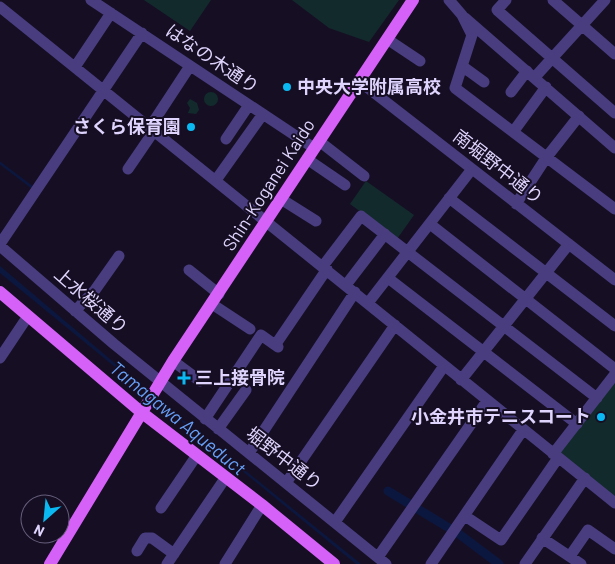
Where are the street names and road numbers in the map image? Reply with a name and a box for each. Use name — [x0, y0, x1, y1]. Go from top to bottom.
street label: はなの木通り — [162, 19, 263, 97]
street label: Shin-Koganei Kaido — [217, 114, 319, 254]
street label: 南堀野中通り — [449, 124, 548, 208]
street label: 上水桜通り — [50, 262, 133, 338]
street label: 堀野中通り — [242, 422, 327, 495]

